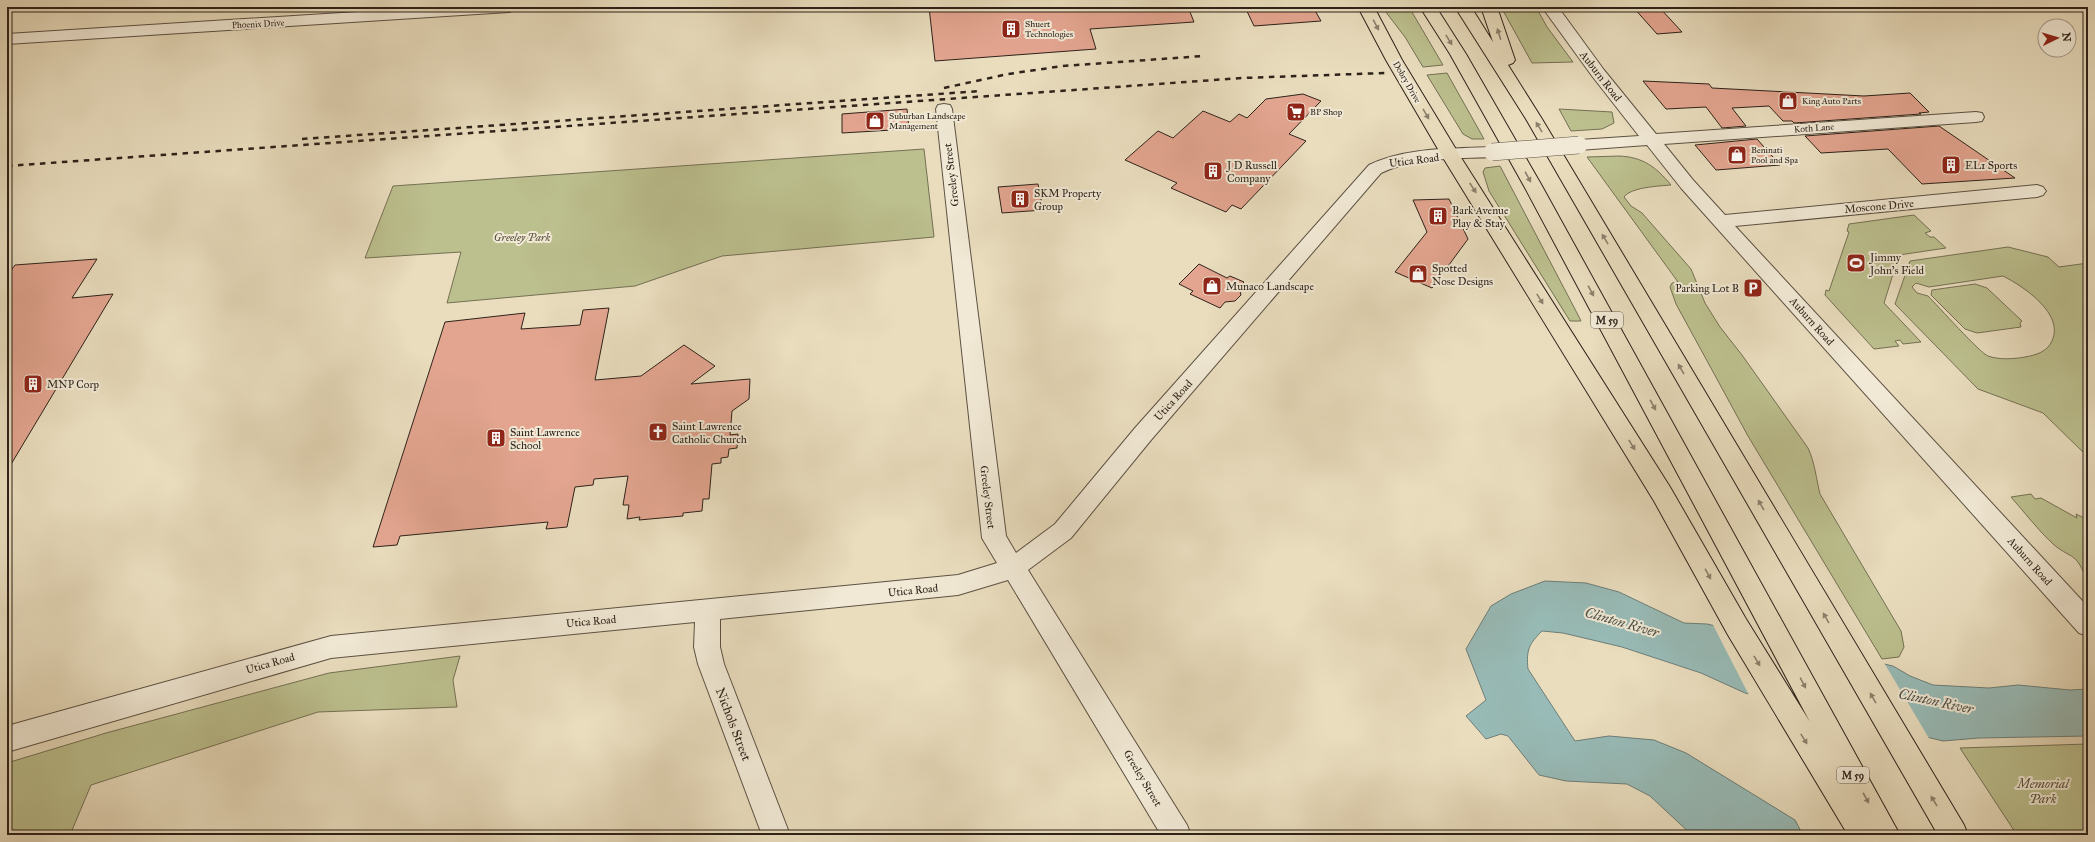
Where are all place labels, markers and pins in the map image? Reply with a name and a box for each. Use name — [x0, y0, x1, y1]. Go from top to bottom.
building icon: Shuert Technologies — [1000, 18, 1022, 40]
place label: Shuert Technologies — [1025, 18, 1073, 40]
shop icon: King Auto Parts — [1777, 90, 1799, 112]
place label: King Auto Parts — [1802, 95, 1861, 107]
supermarket icon: BP Shop — [1285, 101, 1307, 123]
place label: BP Shop — [1310, 106, 1343, 117]
shop icon: Suburban Landscape Management — [864, 110, 886, 132]
place label: Suburban Landscape Management — [889, 110, 966, 132]
shop icon: Beninati Pool and Spa — [1726, 144, 1748, 166]
place label: Beninati Pool and Spa — [1751, 144, 1798, 165]
building icon: EL1 Sports — [1940, 154, 1962, 176]
place label: J D Russell Company — [1226, 159, 1277, 185]
place label: EL1 Sports — [1965, 159, 2017, 172]
building icon: J D Russell Company — [1202, 160, 1224, 182]
place label: SKM Property Group — [1034, 187, 1102, 213]
building icon: SKM Property Group — [1009, 188, 1031, 210]
place label: Bark Avenue Play & Stay — [1452, 204, 1509, 230]
building icon: Bark Avenue Play & Stay — [1427, 205, 1449, 227]
place label: Jimmy John's Field — [1869, 251, 1925, 278]
sports icon: Jimmy John's Field — [1845, 252, 1867, 274]
place label: Spotted Nose Designs — [1432, 262, 1493, 288]
shop icon: Spotted Nose Designs — [1407, 263, 1429, 285]
shop icon: Munaco Landscape — [1201, 275, 1223, 297]
parking icon: Parking Lot B — [1742, 277, 1764, 299]
place label: Munaco Landscape — [1226, 280, 1314, 293]
place label: Parking Lot B — [1675, 282, 1739, 295]
building icon: MNP Corp — [22, 373, 44, 395]
place label: MNP Corp — [47, 378, 100, 391]
place label: Saint Lawrence Catholic Church — [672, 420, 747, 446]
church icon: Saint Lawrence Catholic Church — [647, 421, 669, 443]
place label: Saint Lawrence School — [510, 426, 580, 452]
building icon: Saint Lawrence School — [485, 427, 507, 449]

